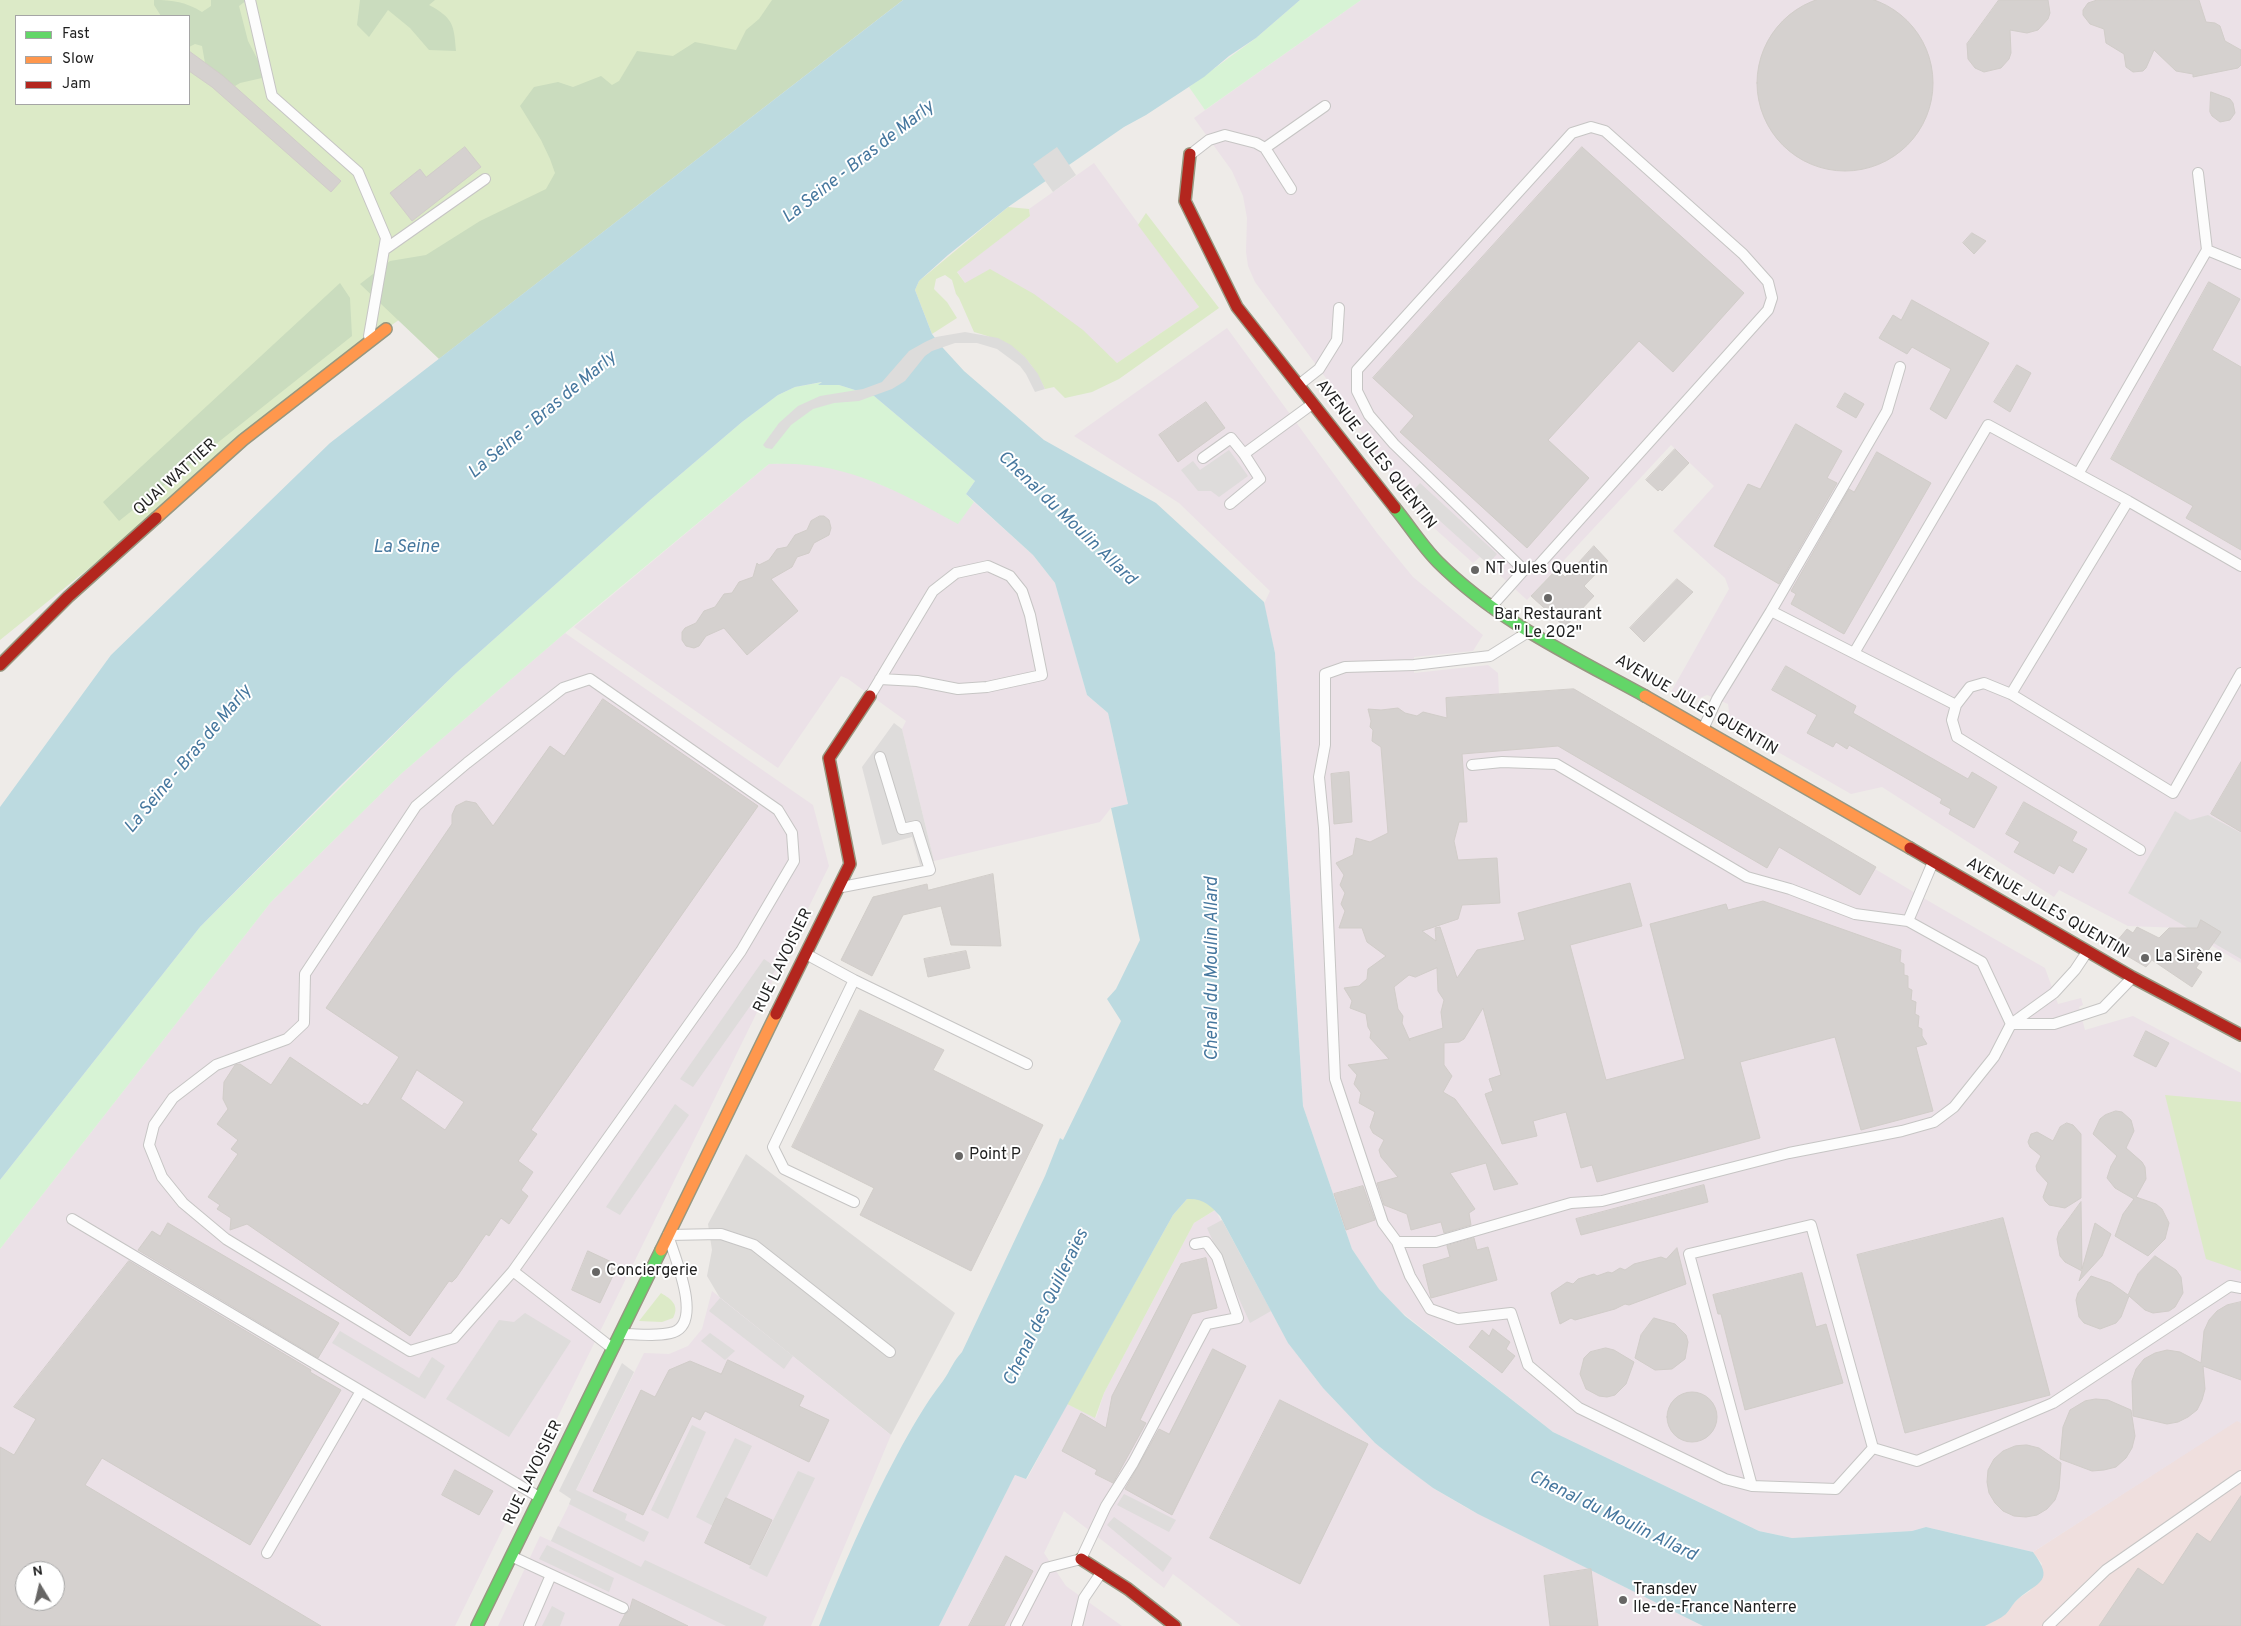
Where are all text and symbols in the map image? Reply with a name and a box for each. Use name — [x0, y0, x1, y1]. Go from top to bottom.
legend — [15, 15, 190, 105]
text: Fast — [62, 25, 90, 44]
text: Slow — [62, 50, 94, 69]
text: Jam — [62, 75, 91, 94]
water label: La Seine - Bras de Marly — [779, 97, 939, 229]
water label: La Seine - Bras de Marly — [464, 348, 622, 484]
street label: AVENUE JULES QUENTIN — [1311, 376, 1439, 534]
street label: QUAI WATTIER — [130, 435, 222, 521]
water label: Chenal du Moulin Allard — [992, 447, 1140, 591]
water label: La Seine — [373, 537, 439, 559]
place label: NT Jules Quentin — [1485, 560, 1608, 580]
marker: NT Jules Quentin — [1469, 564, 1481, 576]
marker: Bar Restaurant " Le 202" — [1542, 592, 1554, 604]
place label: Bar Restaurant " Le 202" — [1494, 606, 1602, 644]
street label: AVENUE JULES QUENTIN — [1611, 652, 1781, 760]
water label: La Seine - Bras de Marly — [121, 681, 257, 839]
street label: AVENUE JULES QUENTIN — [1962, 855, 2132, 963]
water label: Chenal du Moulin Allard — [1202, 877, 1224, 1061]
street label: RUE LAVOISIER — [750, 906, 818, 1016]
place label: La Sirène — [2155, 948, 2222, 968]
marker: La Sirène — [2139, 952, 2151, 964]
place label: Point P — [969, 1146, 1021, 1166]
marker: Point P — [953, 1150, 965, 1162]
water label: Chenal des Quilleraies — [1000, 1226, 1094, 1390]
place label: Conciergerie — [606, 1262, 698, 1282]
marker: Conciergerie — [590, 1266, 602, 1278]
street label: RUE LAVOISIER — [500, 1418, 568, 1528]
water label: Chenal du Moulin Allard — [1524, 1467, 1700, 1567]
north arrow — [15, 1561, 65, 1611]
text: N — [31, 1562, 44, 1581]
place label: Transdev Ile-de-France Nanterre — [1633, 1581, 1796, 1619]
marker: Transdev Ile-de-France Nanterre — [1617, 1594, 1629, 1606]

